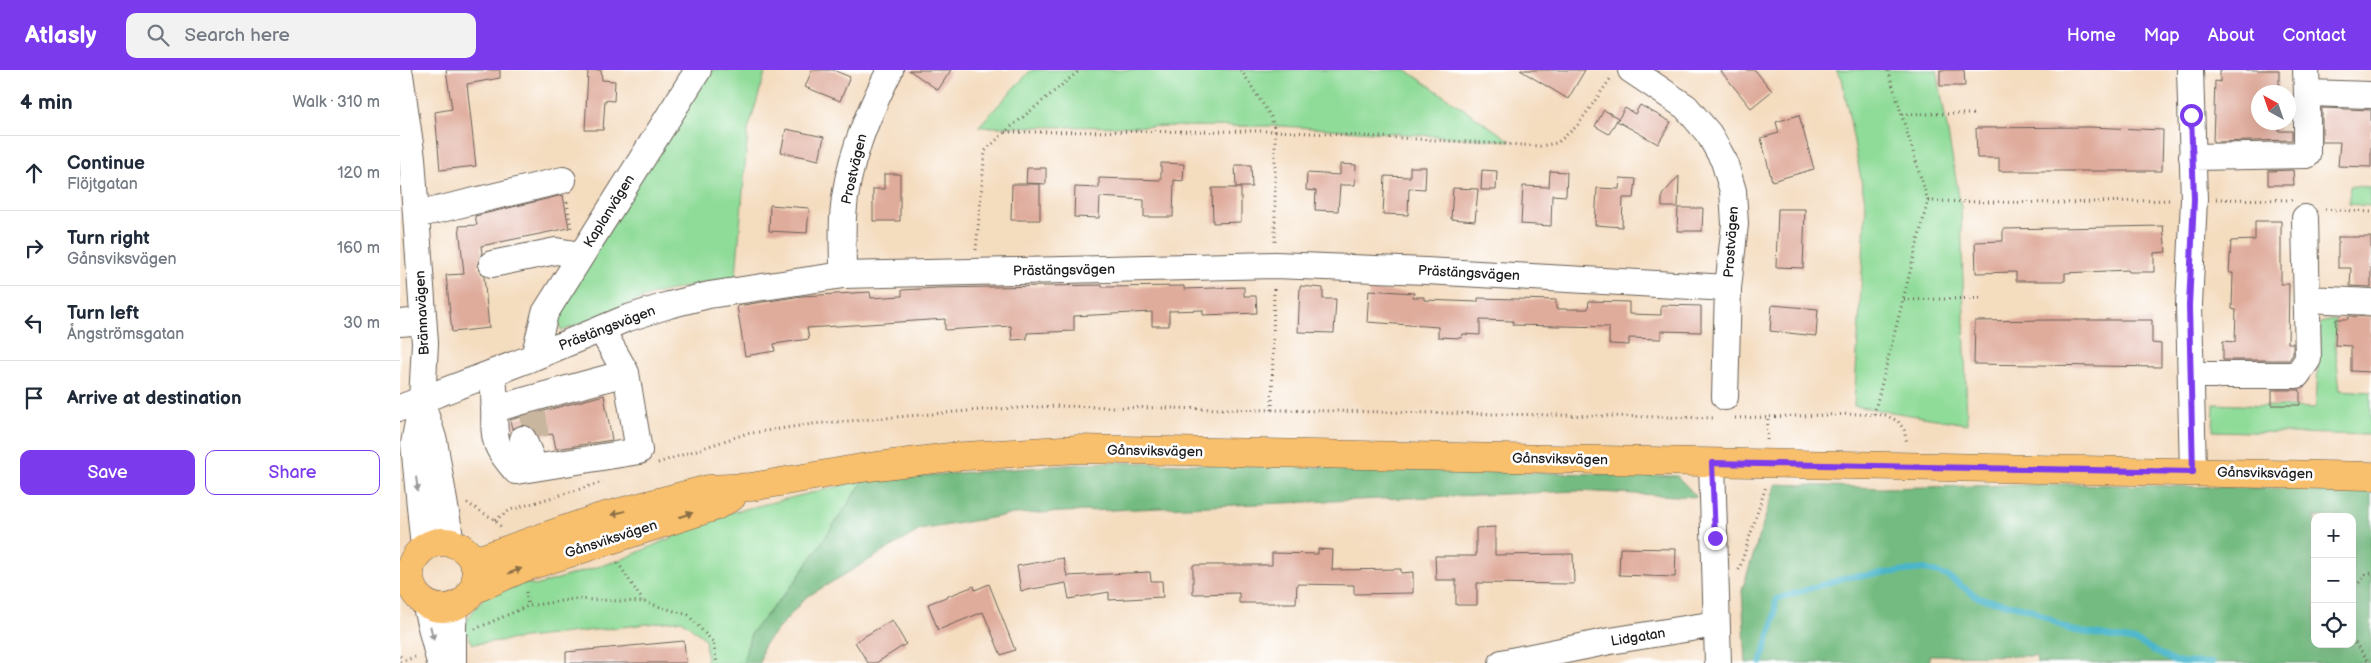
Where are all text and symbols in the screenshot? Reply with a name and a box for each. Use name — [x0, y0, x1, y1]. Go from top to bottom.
search box — [126, 13, 476, 58]
text: Atlasly — [25, 21, 96, 50]
icon: search — [144, 21, 172, 49]
text: Search here — [184, 24, 290, 47]
text: Home — [2067, 25, 2116, 46]
text: Map — [2144, 25, 2180, 46]
text: About — [2208, 25, 2255, 46]
text: Contact — [2283, 25, 2346, 46]
north arrow — [2251, 85, 2296, 130]
text: 4 min — [20, 90, 73, 115]
text: Walk · 310 m — [292, 93, 380, 112]
route start — [2180, 104, 2203, 127]
street label: Prostvägen — [838, 132, 870, 206]
text: Continue — [67, 152, 145, 175]
icon: ahead — [20, 159, 48, 187]
text: 120 m — [337, 164, 380, 183]
street label: Kaplanvägen — [580, 171, 638, 251]
text: Flöjtgatan — [67, 175, 138, 194]
street label: Prostvägen — [1720, 206, 1742, 278]
text: Turn right — [67, 227, 150, 250]
icon: right — [20, 234, 48, 262]
text: 160 m — [337, 239, 380, 258]
text: Gånsviksvägen — [67, 250, 177, 269]
street label: Prästängsvägen — [1013, 261, 1115, 279]
street label: Prästängsvägen — [1418, 262, 1520, 284]
street label: Brännavägen — [411, 270, 433, 356]
text: Turn left — [67, 302, 139, 325]
street label: Prästängsvägen — [556, 302, 658, 354]
icon: left — [20, 309, 48, 337]
text: 30 m — [343, 314, 380, 333]
text: Ångströmsgatan — [67, 325, 184, 344]
icon: arrive — [20, 384, 48, 412]
text: Arrive at destination — [67, 387, 242, 410]
street label: Gånsviksvägen — [1107, 442, 1203, 460]
button: Save — [20, 450, 195, 495]
button: Share — [205, 450, 380, 495]
street label: Gånsviksvägen — [1512, 450, 1608, 468]
street label: Gånsviksvägen — [2217, 464, 2313, 482]
one-way arrow — [414, 477, 422, 493]
one-way arrow — [610, 509, 625, 517]
one-way arrow — [679, 511, 694, 518]
map controls — [2311, 513, 2356, 648]
button: + — [2311, 513, 2356, 558]
street label: Gånsviksvägen — [563, 516, 659, 562]
route end — [1704, 527, 1727, 550]
button: − — [2311, 558, 2356, 603]
one-way arrow — [508, 566, 522, 574]
button: locate — [2311, 603, 2356, 648]
street label: Lidgatan — [1609, 624, 1667, 650]
one-way arrow — [428, 625, 436, 640]

